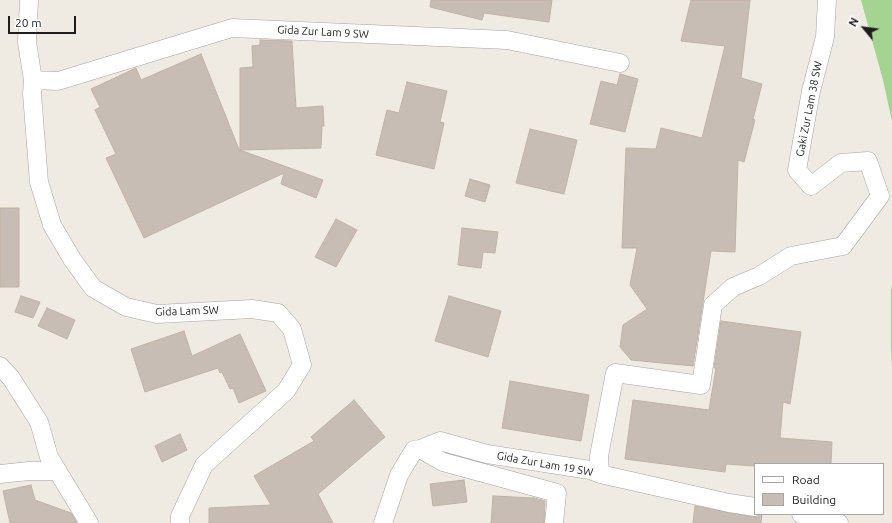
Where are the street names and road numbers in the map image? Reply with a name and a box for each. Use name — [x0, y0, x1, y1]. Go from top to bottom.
street label: Gida Zur Lam 9 SW — [277, 23, 369, 41]
street label: Gaki Zur Lam 38 SW — [793, 60, 825, 158]
street label: Gida Lam SW — [155, 303, 219, 319]
street label: Gida Zur Lam 19 SW — [496, 449, 594, 479]

